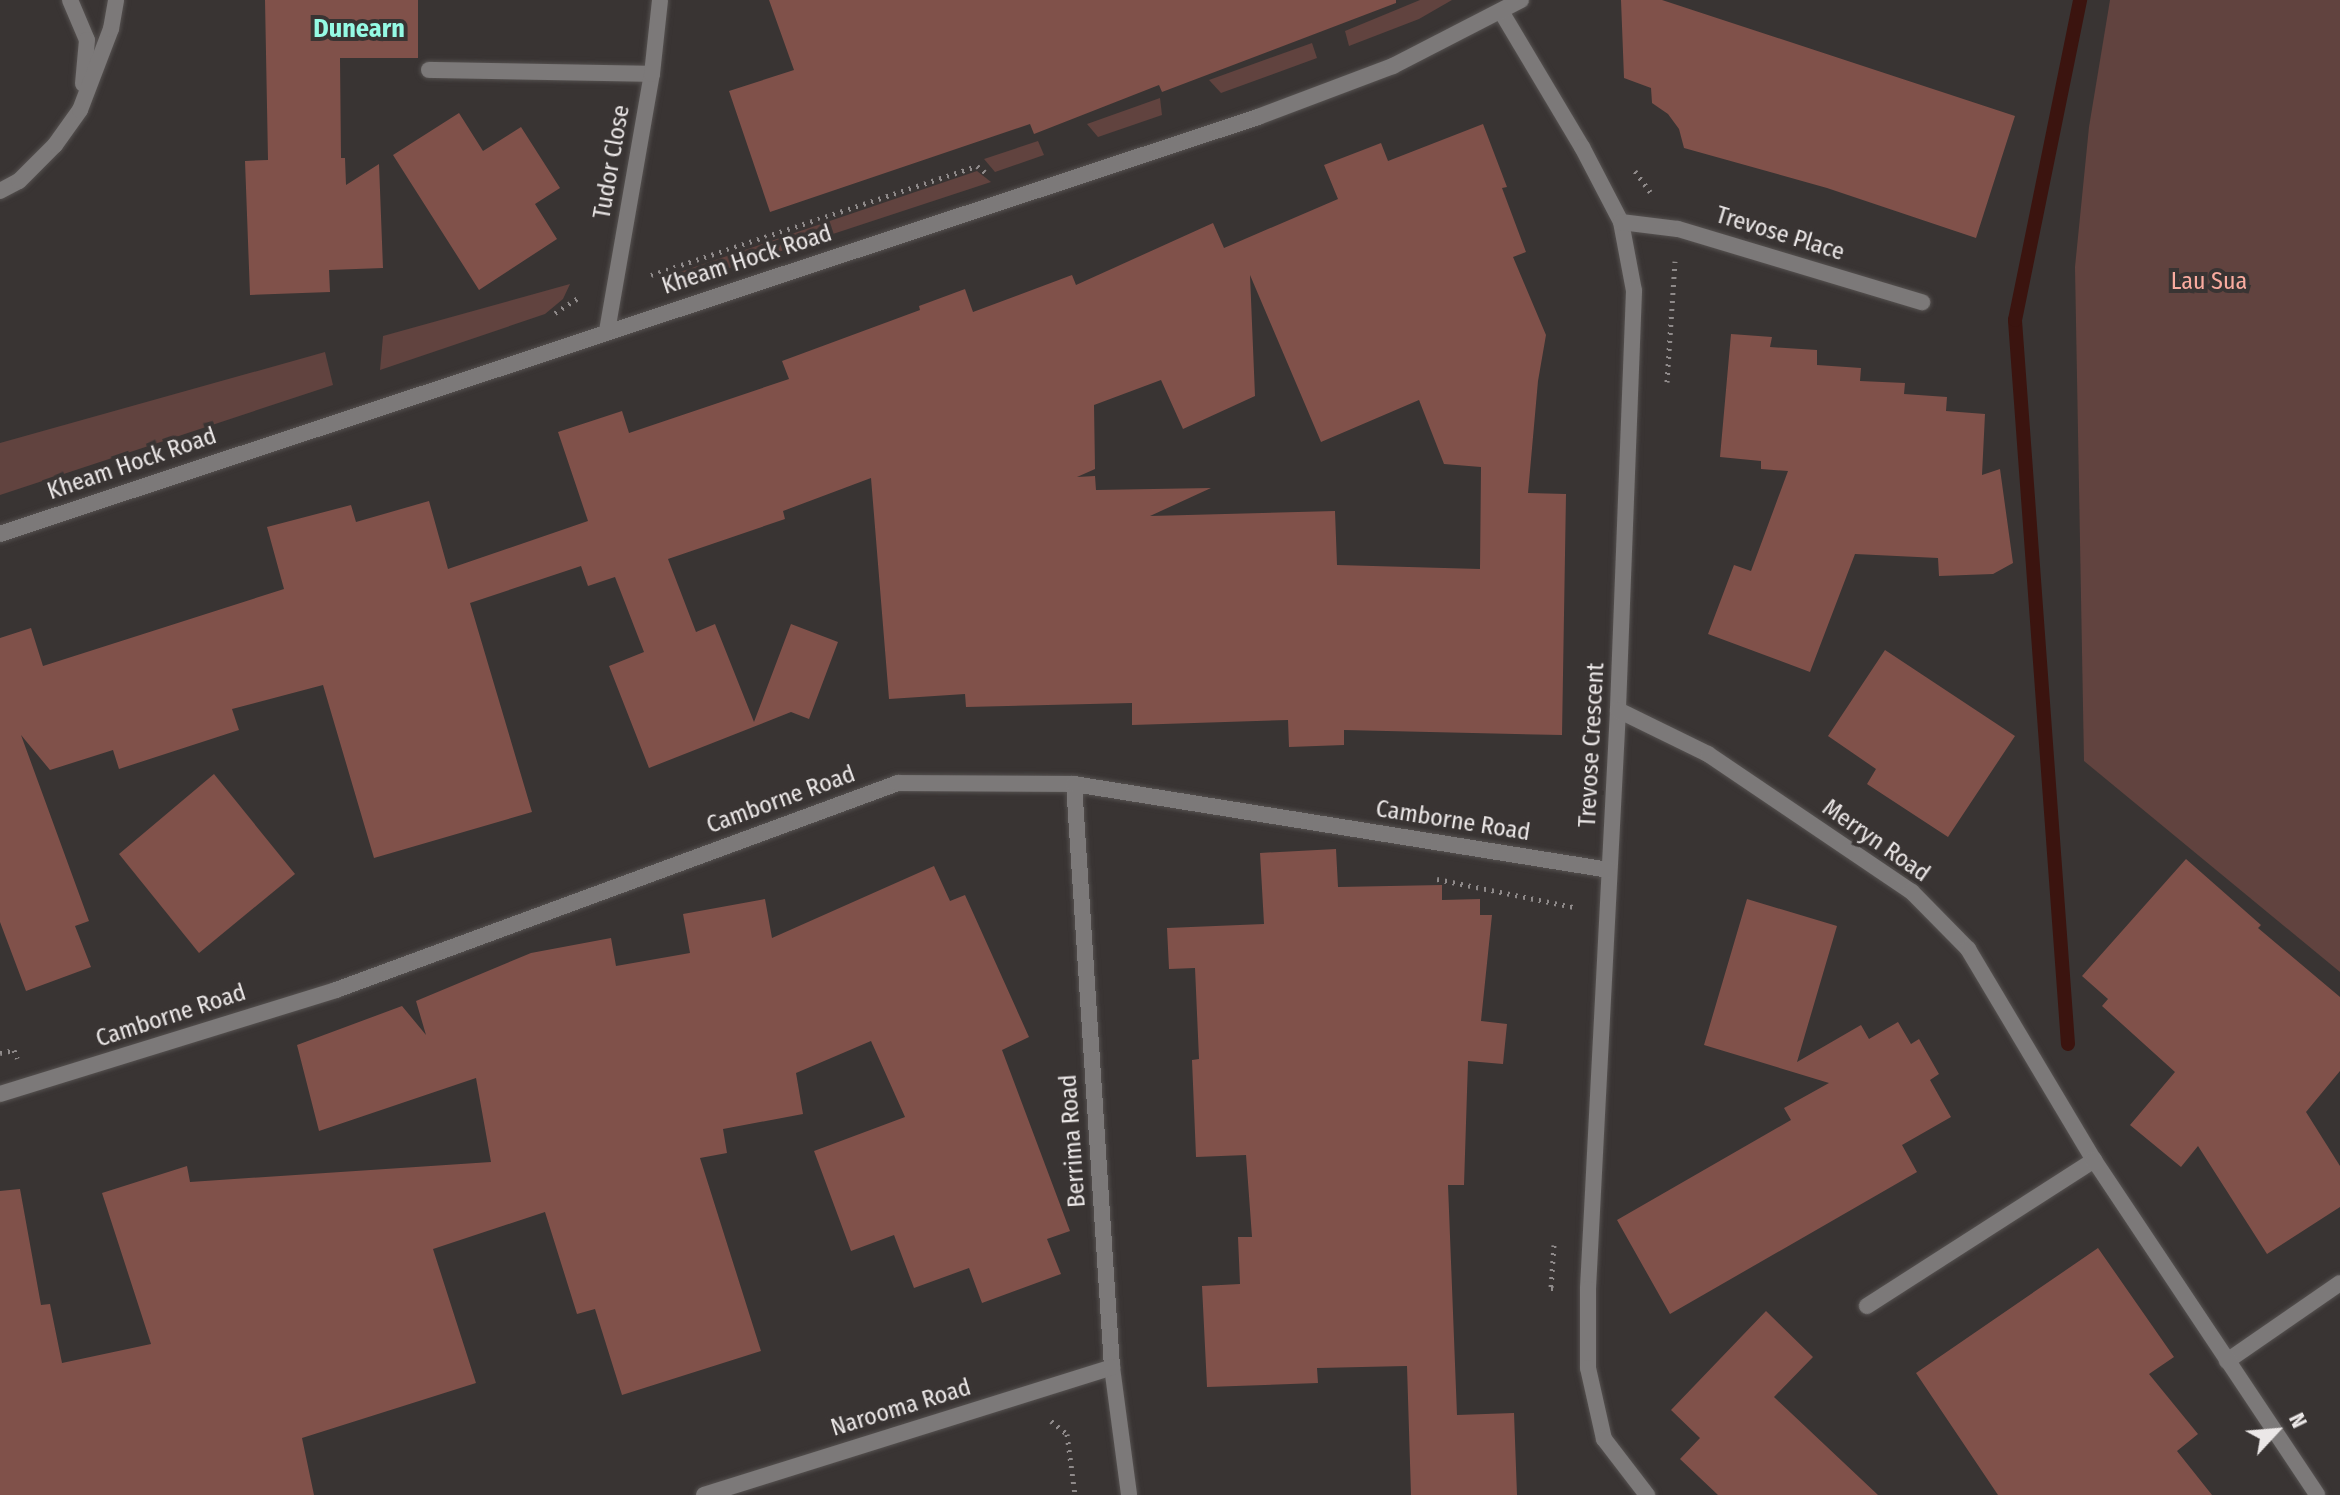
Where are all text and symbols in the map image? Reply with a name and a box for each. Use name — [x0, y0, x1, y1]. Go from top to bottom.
district label: Dunearn — [313, 13, 405, 45]
street label: Tudor Close — [588, 103, 636, 221]
street label: Trevose Place — [1712, 201, 1848, 267]
street label: Kheam Hock Road — [658, 219, 836, 301]
park label: Lau Sua — [2171, 268, 2247, 296]
street label: Kheam Hock Road — [44, 422, 220, 506]
street label: Trevose Crescent — [1573, 662, 1611, 828]
street label: Camborne Road — [703, 760, 859, 840]
street label: Merryn Road — [1817, 794, 1935, 888]
street label: Camborne Road — [1374, 795, 1532, 847]
street label: Camborne Road — [92, 978, 250, 1054]
street label: Berrima Road — [1054, 1073, 1092, 1209]
street label: Narooma Road — [828, 1373, 974, 1443]
north arrow — [2236, 1391, 2316, 1471]
text: N — [2283, 1408, 2313, 1432]

